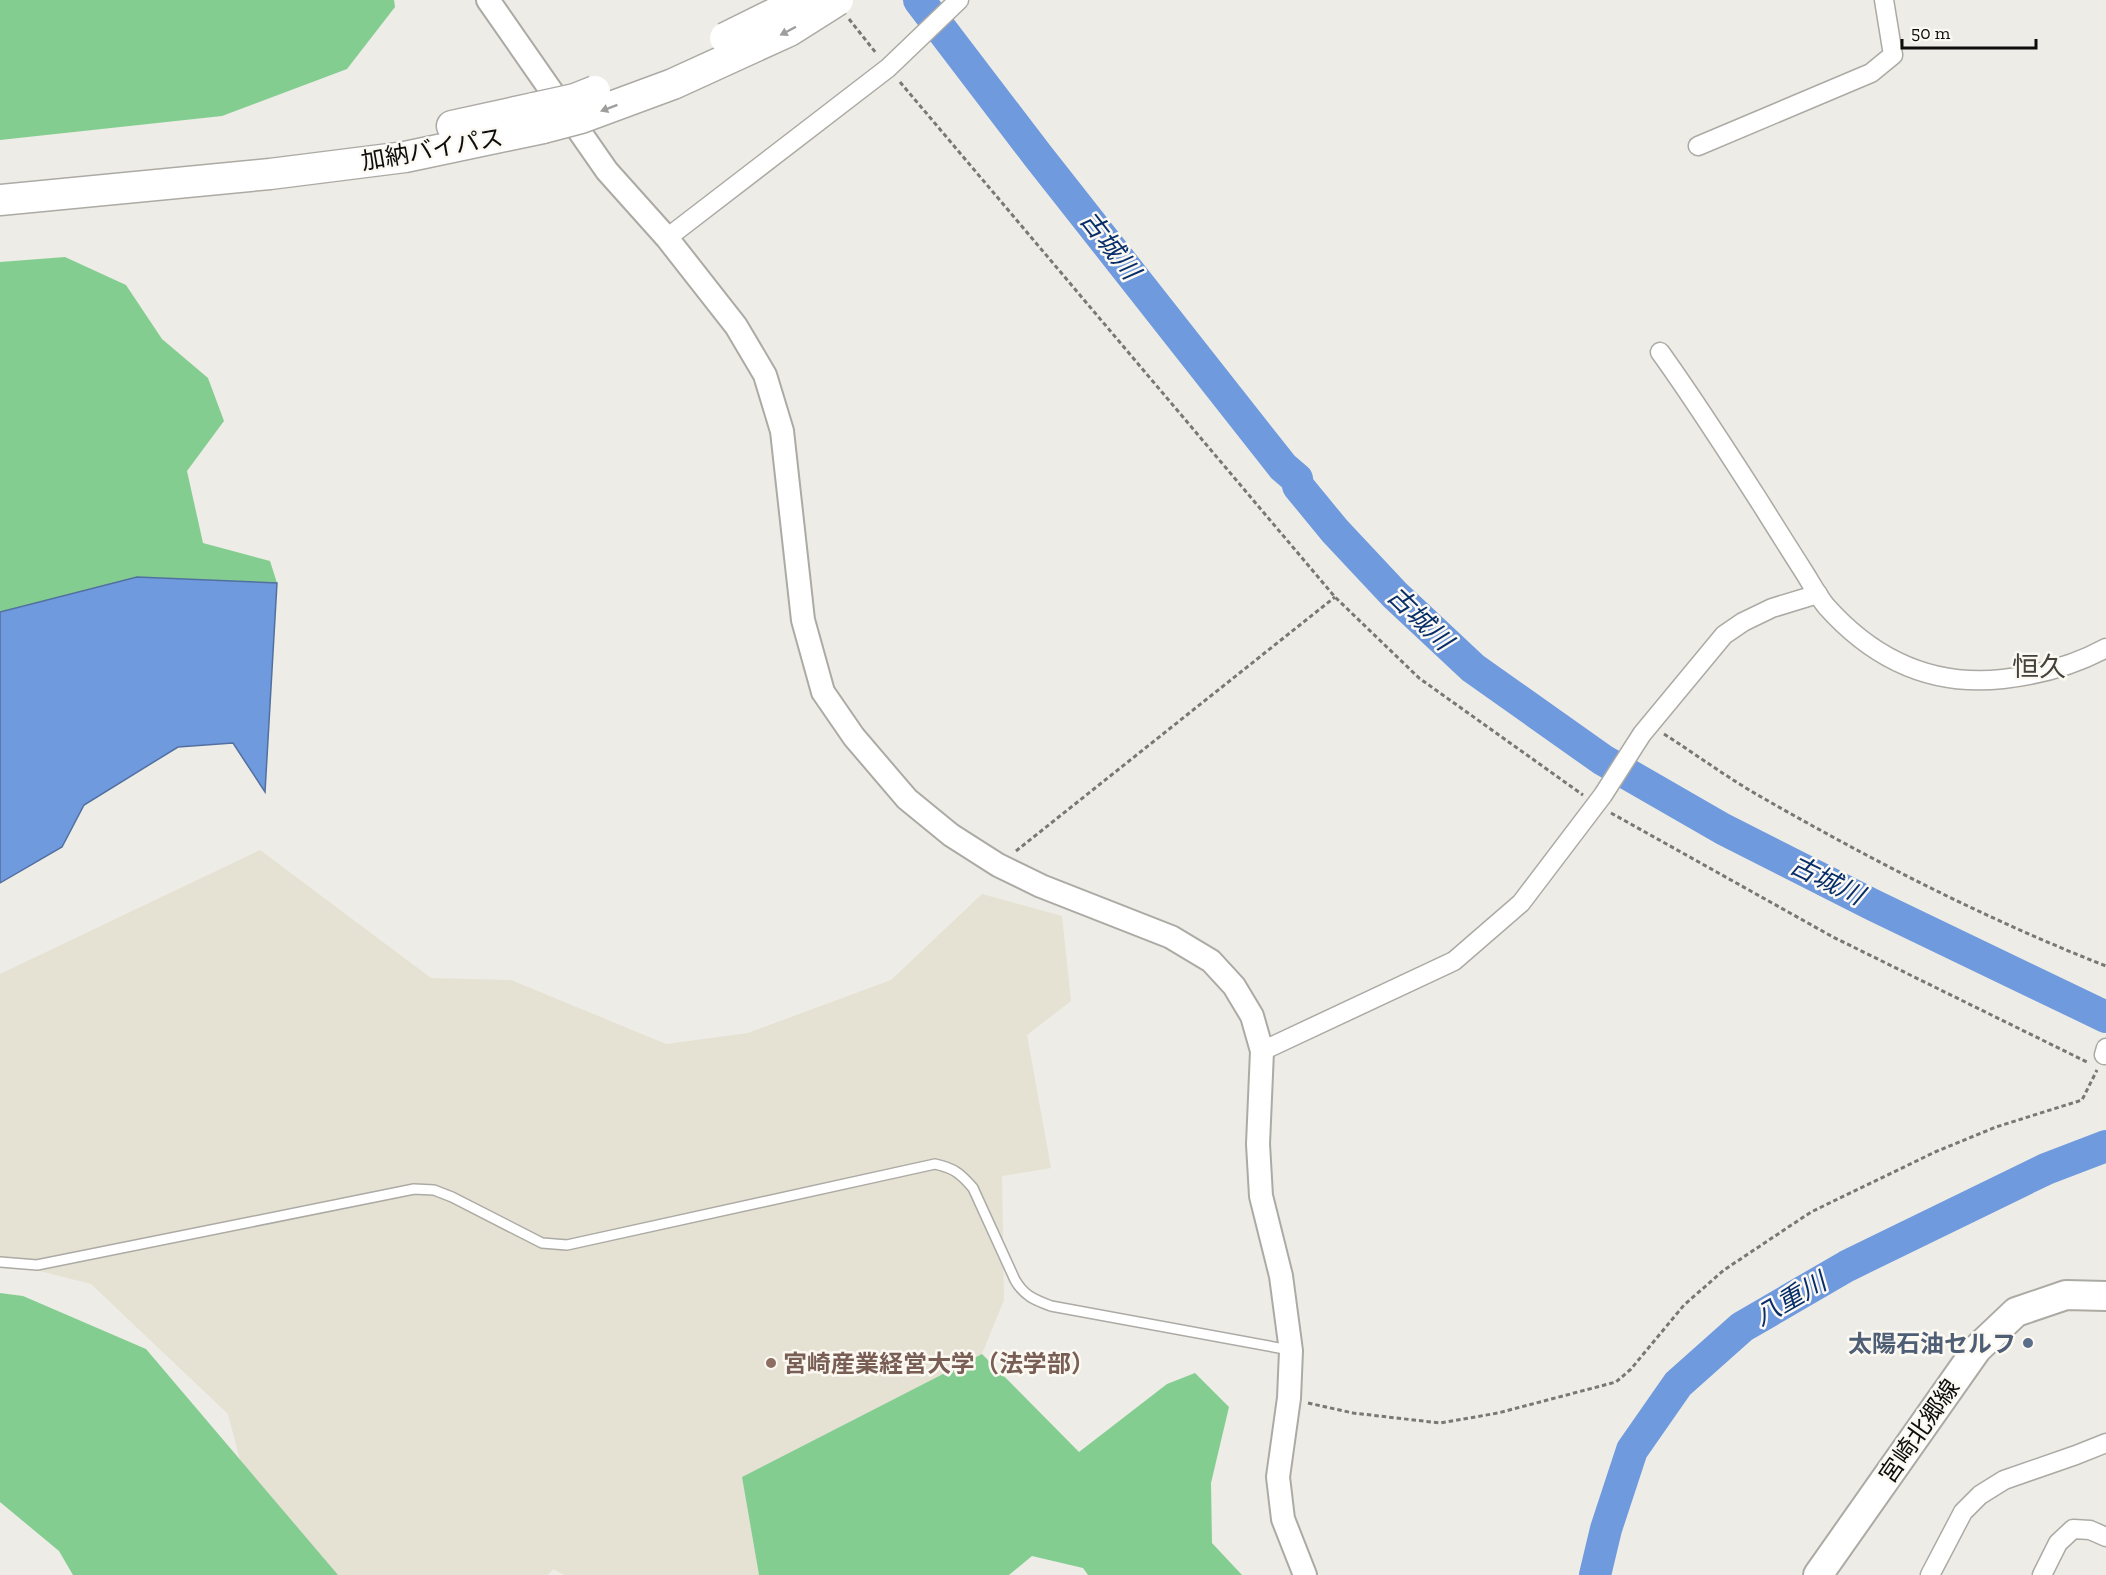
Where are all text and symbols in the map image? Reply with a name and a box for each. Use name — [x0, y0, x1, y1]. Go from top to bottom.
scale bar — [1902, 12, 2036, 50]
text: 50 m — [1911, 22, 1951, 44]
one-way arrow — [779, 26, 796, 36]
one-way arrow — [600, 103, 618, 113]
street label: 加納バイパス — [359, 122, 505, 176]
water label: 古城川 — [1073, 204, 1148, 288]
water label: 古城川 — [1381, 579, 1461, 659]
district label: 恒久 — [2012, 651, 2066, 683]
water label: 古城川 — [1785, 849, 1872, 913]
water label: 八重川 — [1748, 1264, 1834, 1332]
place label: 太陽石油セルフ — [1848, 1329, 2016, 1358]
marker: 太陽石油セルフ — [2021, 1336, 2035, 1350]
place label: 宮崎産業経営大学（法学部） — [783, 1349, 1095, 1378]
marker: 宮崎産業経営大学（法学部） — [764, 1356, 778, 1370]
street label: 宮崎北郷線 — [1873, 1374, 1965, 1488]

